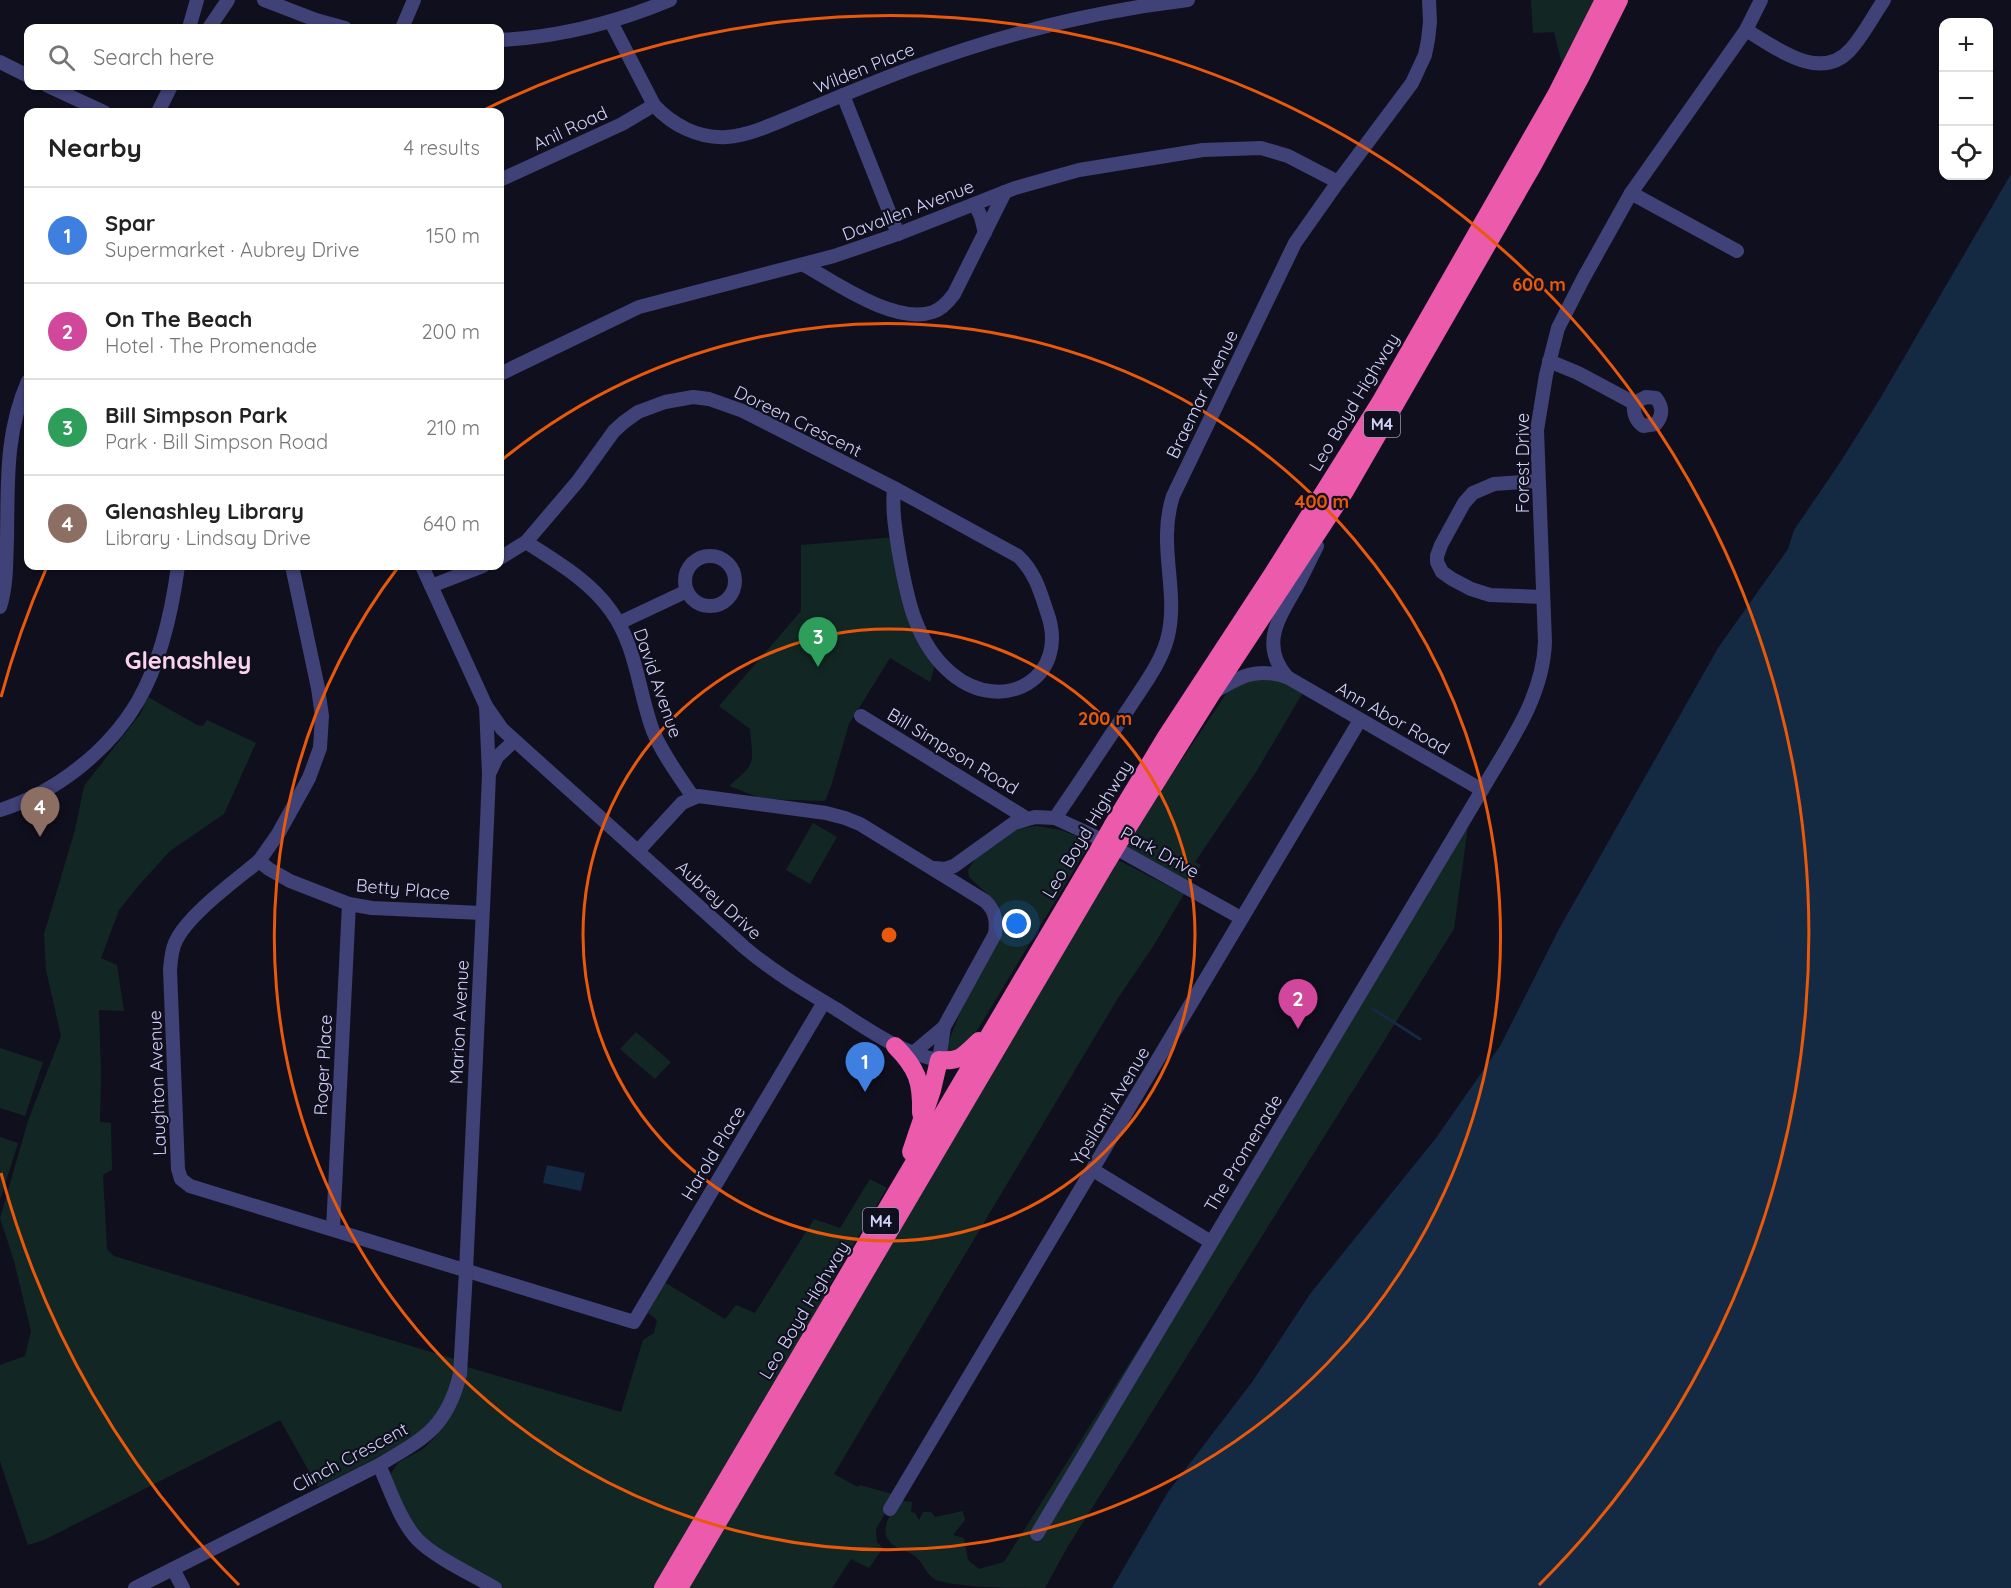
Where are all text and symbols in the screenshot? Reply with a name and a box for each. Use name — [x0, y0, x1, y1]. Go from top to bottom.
map controls — [1939, 18, 1993, 180]
button: + — [1939, 18, 1993, 72]
search box — [24, 24, 504, 90]
street label: Wilden Place — [810, 37, 918, 99]
icon: search — [45, 41, 78, 74]
text: Search here — [93, 43, 214, 71]
button: − — [1939, 72, 1993, 126]
street label: Anil Road — [529, 101, 611, 155]
button: locate — [1939, 126, 1993, 180]
text: Nearby — [48, 131, 142, 164]
text: 4 results — [404, 135, 480, 160]
street label: Davallen Avenue — [839, 174, 977, 246]
text: Spar — [105, 209, 155, 237]
text: 1 — [64, 223, 71, 248]
text: 150 m — [426, 223, 480, 248]
text: Supermarket · Aubrey Drive — [105, 237, 360, 262]
text: 600 m — [1512, 273, 1566, 296]
text: On The Beach — [105, 305, 252, 333]
text: 2 — [62, 319, 73, 344]
text: 200 m — [421, 319, 480, 344]
street label: Braemar Avenue — [1161, 326, 1243, 462]
street label: Leo Boyd Highway — [1304, 329, 1404, 475]
text: Hotel · The Promenade — [105, 333, 317, 358]
street label: Doreen Crescent — [730, 380, 866, 462]
text: Bill Simpson Park — [105, 401, 288, 429]
road number: M4 — [1364, 411, 1400, 437]
street label: Forest Drive — [1511, 413, 1534, 513]
text: 3 — [62, 415, 73, 440]
text: 210 m — [426, 415, 480, 440]
text: Park · Bill Simpson Road — [105, 429, 328, 454]
text: 400 m — [1295, 490, 1349, 513]
text: Glenashley Library — [105, 497, 304, 525]
text: 4 — [62, 511, 73, 536]
text: 640 m — [423, 511, 480, 536]
text: Library · Lindsay Drive — [105, 525, 311, 550]
pin: 3 — [798, 618, 838, 667]
street label: David Avenue — [629, 625, 687, 741]
district label: Glenashley — [125, 645, 251, 675]
street label: Ann Abor Road — [1332, 676, 1454, 760]
street label: Bill Simpson Road — [883, 703, 1023, 799]
text: 200 m — [1078, 707, 1132, 730]
street label: Leo Boyd Highway — [1037, 756, 1137, 902]
pin: 4 — [20, 788, 60, 837]
street label: Park Drive — [1117, 821, 1203, 883]
street label: Aubrey Drive — [671, 855, 767, 945]
street label: Betty Place — [355, 873, 451, 905]
your location — [1002, 909, 1031, 938]
centre of rings — [879, 925, 899, 945]
street label: Marion Avenue — [444, 959, 474, 1085]
pin: 2 — [1278, 980, 1318, 1029]
street label: Laughton Avenue — [143, 1010, 171, 1156]
street label: Roger Place — [309, 1014, 337, 1116]
pin: 1 — [846, 1042, 884, 1092]
street label: Ypsilanti Avenue — [1065, 1042, 1155, 1170]
street label: The Promenade — [1199, 1090, 1287, 1216]
street label: Harold Place — [676, 1102, 750, 1204]
road number: M4 — [863, 1208, 899, 1234]
street label: Leo Boyd Highway — [754, 1237, 854, 1383]
street label: Clinch Crescent — [288, 1417, 412, 1497]

